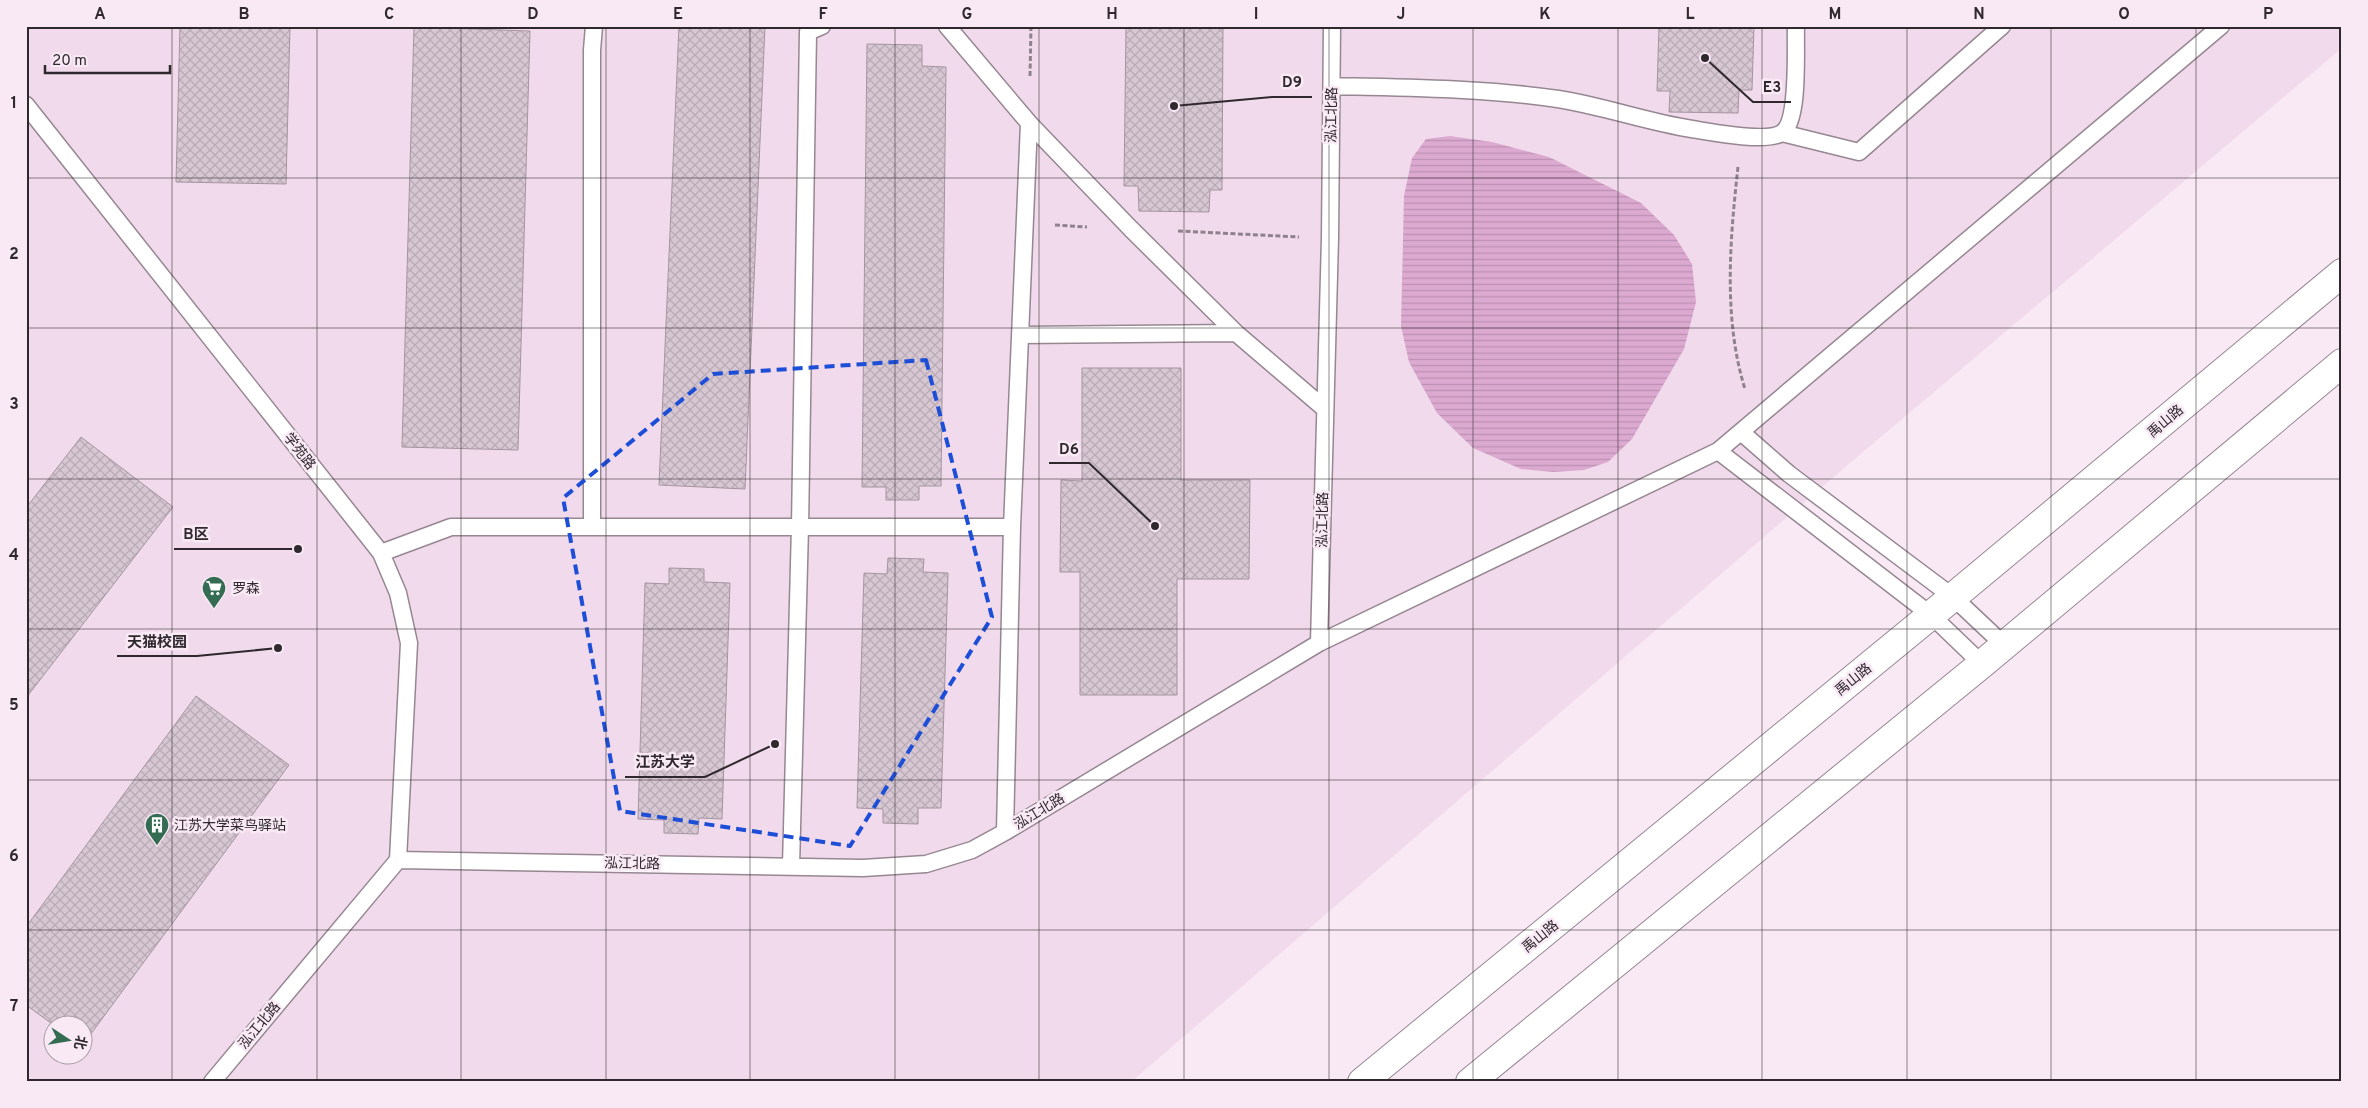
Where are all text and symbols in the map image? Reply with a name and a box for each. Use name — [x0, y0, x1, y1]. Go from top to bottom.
text: A — [94, 5, 106, 25]
text: B — [238, 5, 250, 25]
text: C — [384, 5, 394, 25]
text: D — [527, 5, 539, 25]
text: E — [673, 5, 683, 25]
text: F — [818, 5, 828, 25]
text: G — [962, 5, 972, 25]
text: H — [1106, 5, 1118, 25]
text: I — [1254, 5, 1258, 25]
text: J — [1397, 5, 1405, 25]
text: K — [1539, 5, 1551, 25]
text: L — [1685, 5, 1695, 25]
text: M — [1829, 5, 1841, 25]
text: N — [1973, 5, 1985, 25]
text: O — [2118, 5, 2130, 25]
text: P — [2263, 5, 2273, 25]
scale bar — [45, 42, 170, 74]
text: 20 m — [52, 52, 87, 71]
callout: D9 — [1272, 67, 1312, 97]
callout: E3 — [1753, 72, 1791, 102]
text: D9 — [1282, 74, 1302, 93]
text: E3 — [1763, 79, 1781, 98]
street label: 泓江北路 — [1323, 87, 1341, 143]
text: 1 — [11, 94, 17, 114]
text: 2 — [9, 245, 19, 265]
text: 3 — [9, 395, 19, 415]
street label: 禹山路 — [2144, 402, 2188, 442]
street label: 学苑路 — [279, 430, 318, 474]
callout: D6 — [1049, 433, 1089, 463]
text: D6 — [1059, 441, 1079, 460]
street label: 泓江北路 — [1314, 492, 1332, 548]
callout: B区 — [174, 519, 219, 549]
text: B区 — [183, 526, 209, 545]
text: 4 — [9, 546, 19, 566]
supermarket icon: 罗森 — [201, 575, 227, 609]
place label: 罗森 — [232, 581, 260, 598]
callout: 天猫校园 — [117, 626, 197, 656]
text: 天猫校园 — [127, 633, 187, 653]
street label: 禹山路 — [1832, 660, 1876, 700]
text: 5 — [9, 696, 19, 716]
callout: 江苏大学 — [625, 747, 705, 777]
text: 江苏大学 — [635, 753, 695, 773]
street label: 泓江北路 — [1011, 790, 1068, 834]
building icon: 江苏大学菜鸟驿站 — [144, 812, 170, 846]
place label: 江苏大学菜鸟驿站 — [174, 818, 286, 835]
text: 6 — [9, 847, 19, 867]
street label: 泓江北路 — [604, 855, 660, 873]
street label: 禹山路 — [1519, 917, 1563, 957]
text: 7 — [10, 997, 18, 1017]
street label: 泓江北路 — [235, 998, 285, 1053]
north arrow — [42, 1016, 92, 1066]
text: 北 — [69, 1034, 89, 1051]

